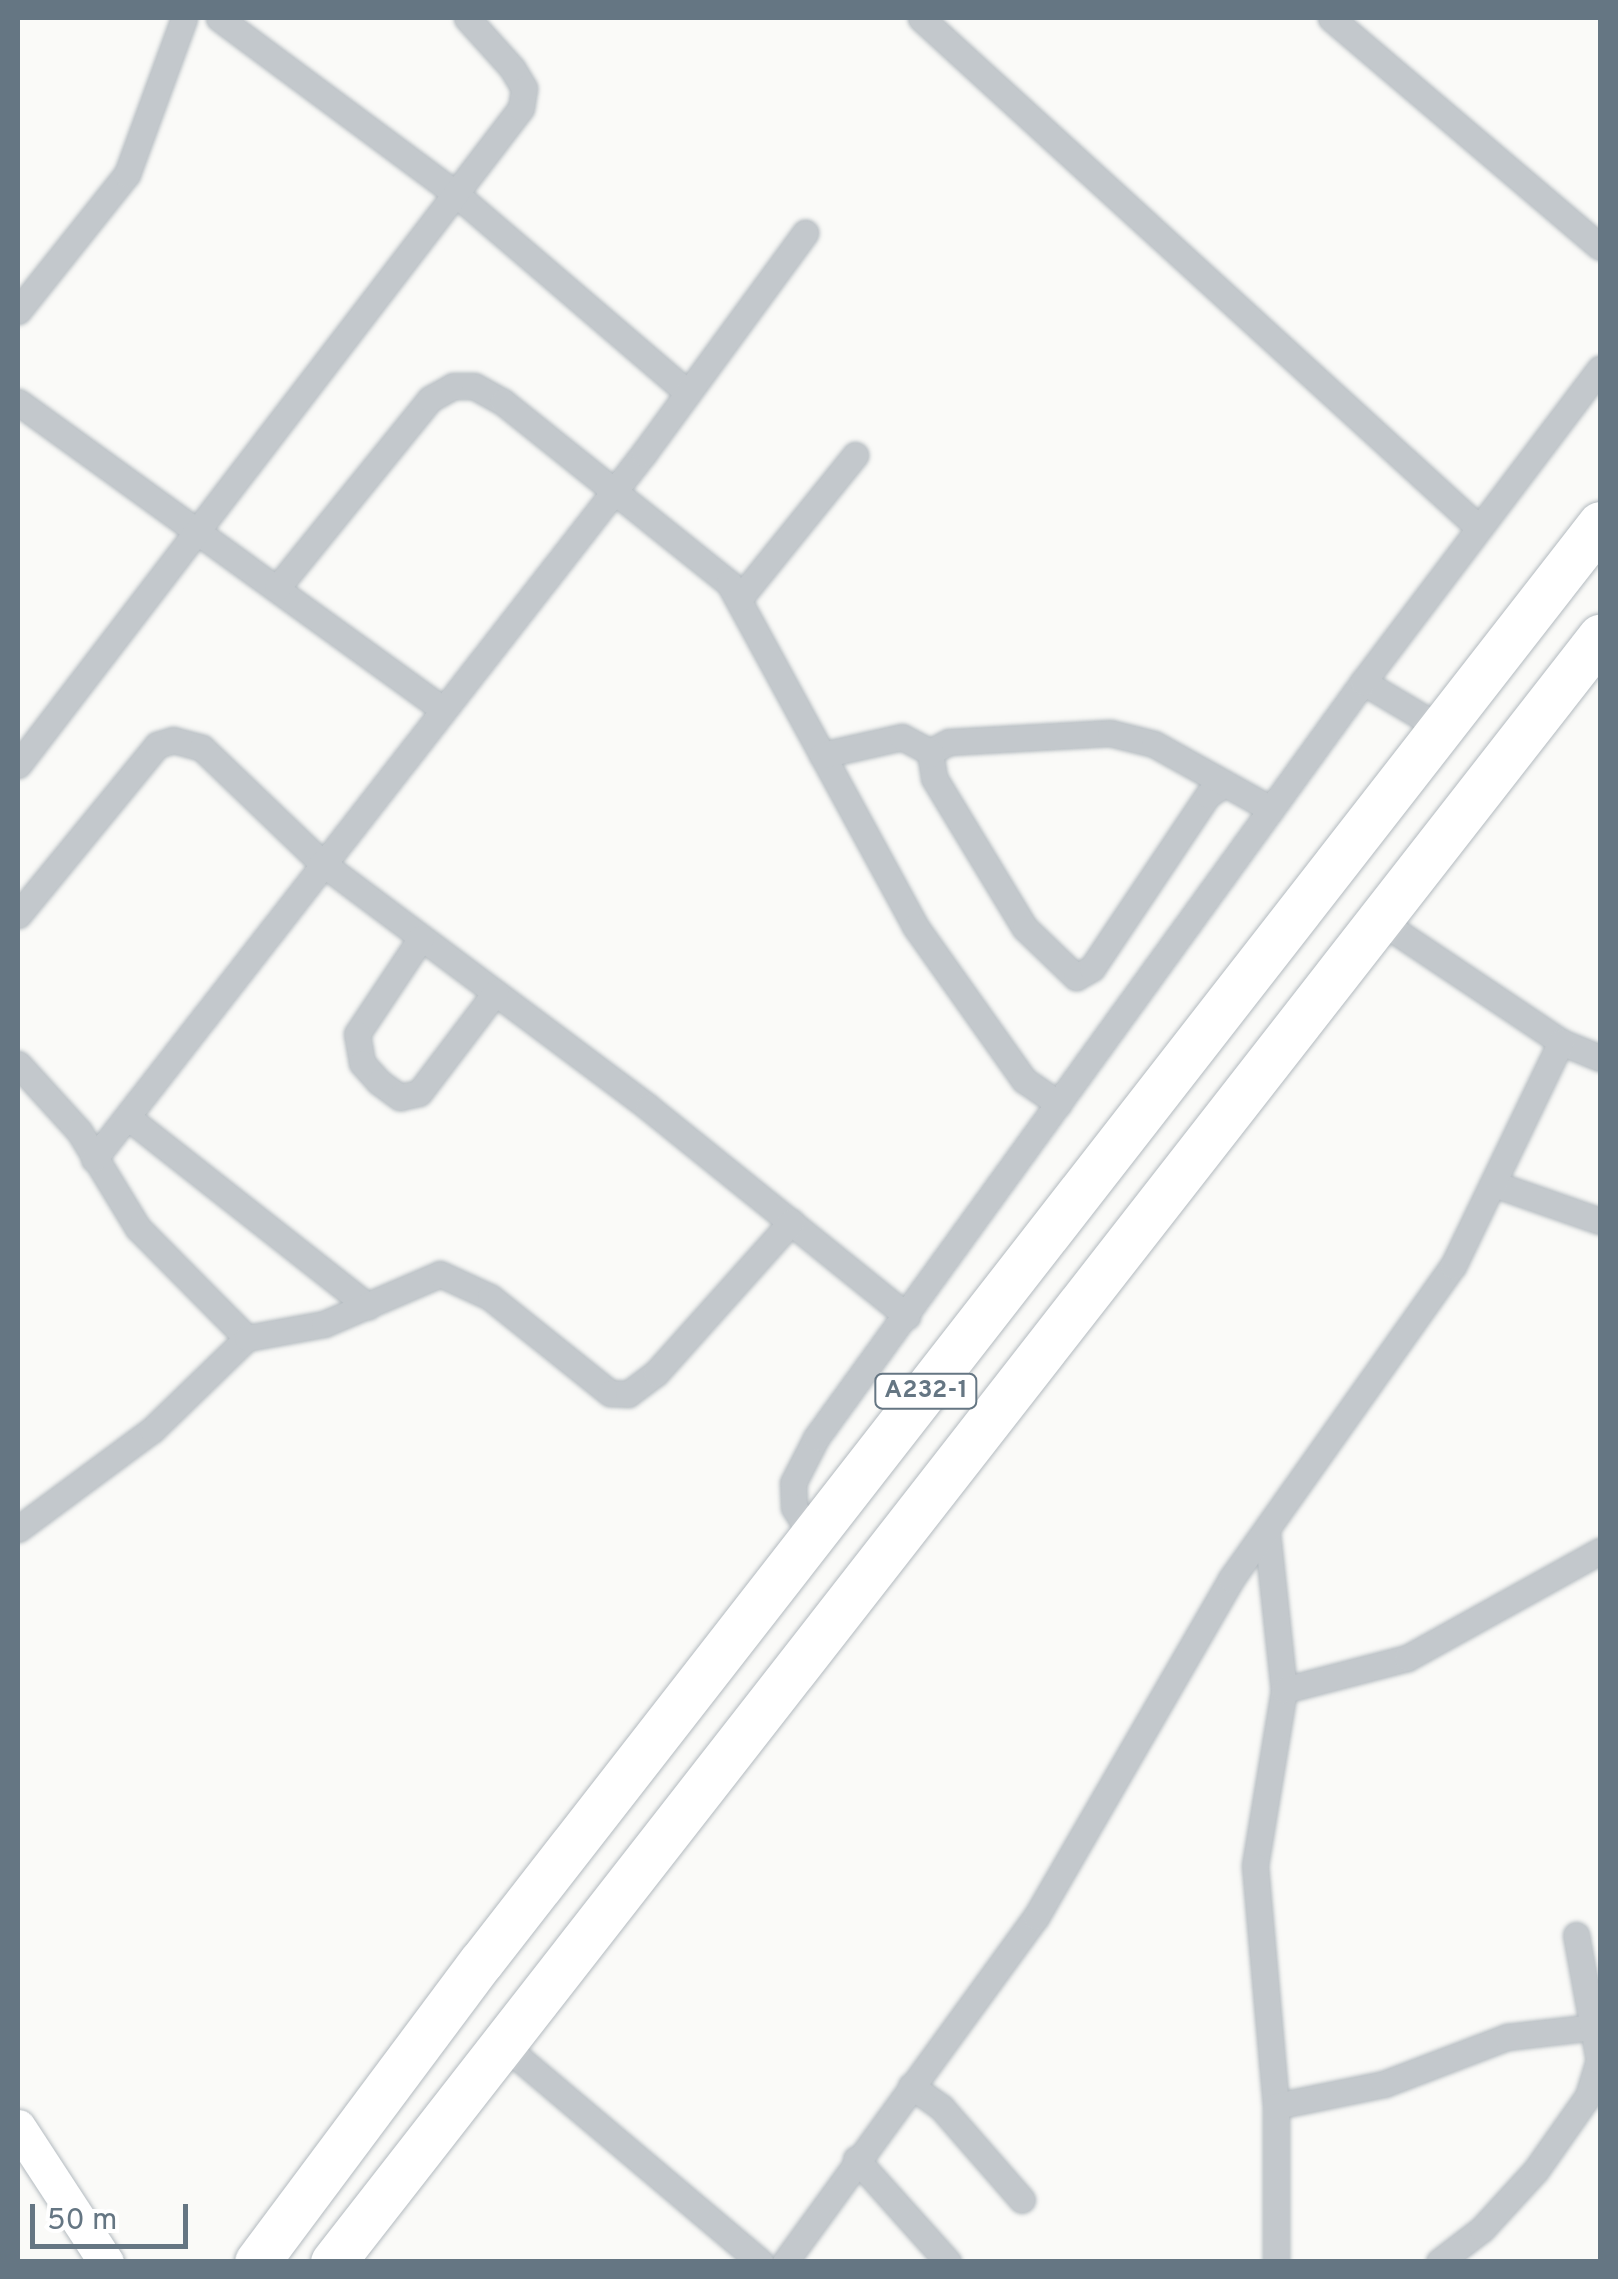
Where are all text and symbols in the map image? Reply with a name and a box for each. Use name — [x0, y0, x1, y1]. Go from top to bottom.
road number: A232-1 — [874, 1371, 978, 1411]
scale bar — [35, 2184, 192, 2246]
text: 50 m — [47, 2203, 117, 2240]

